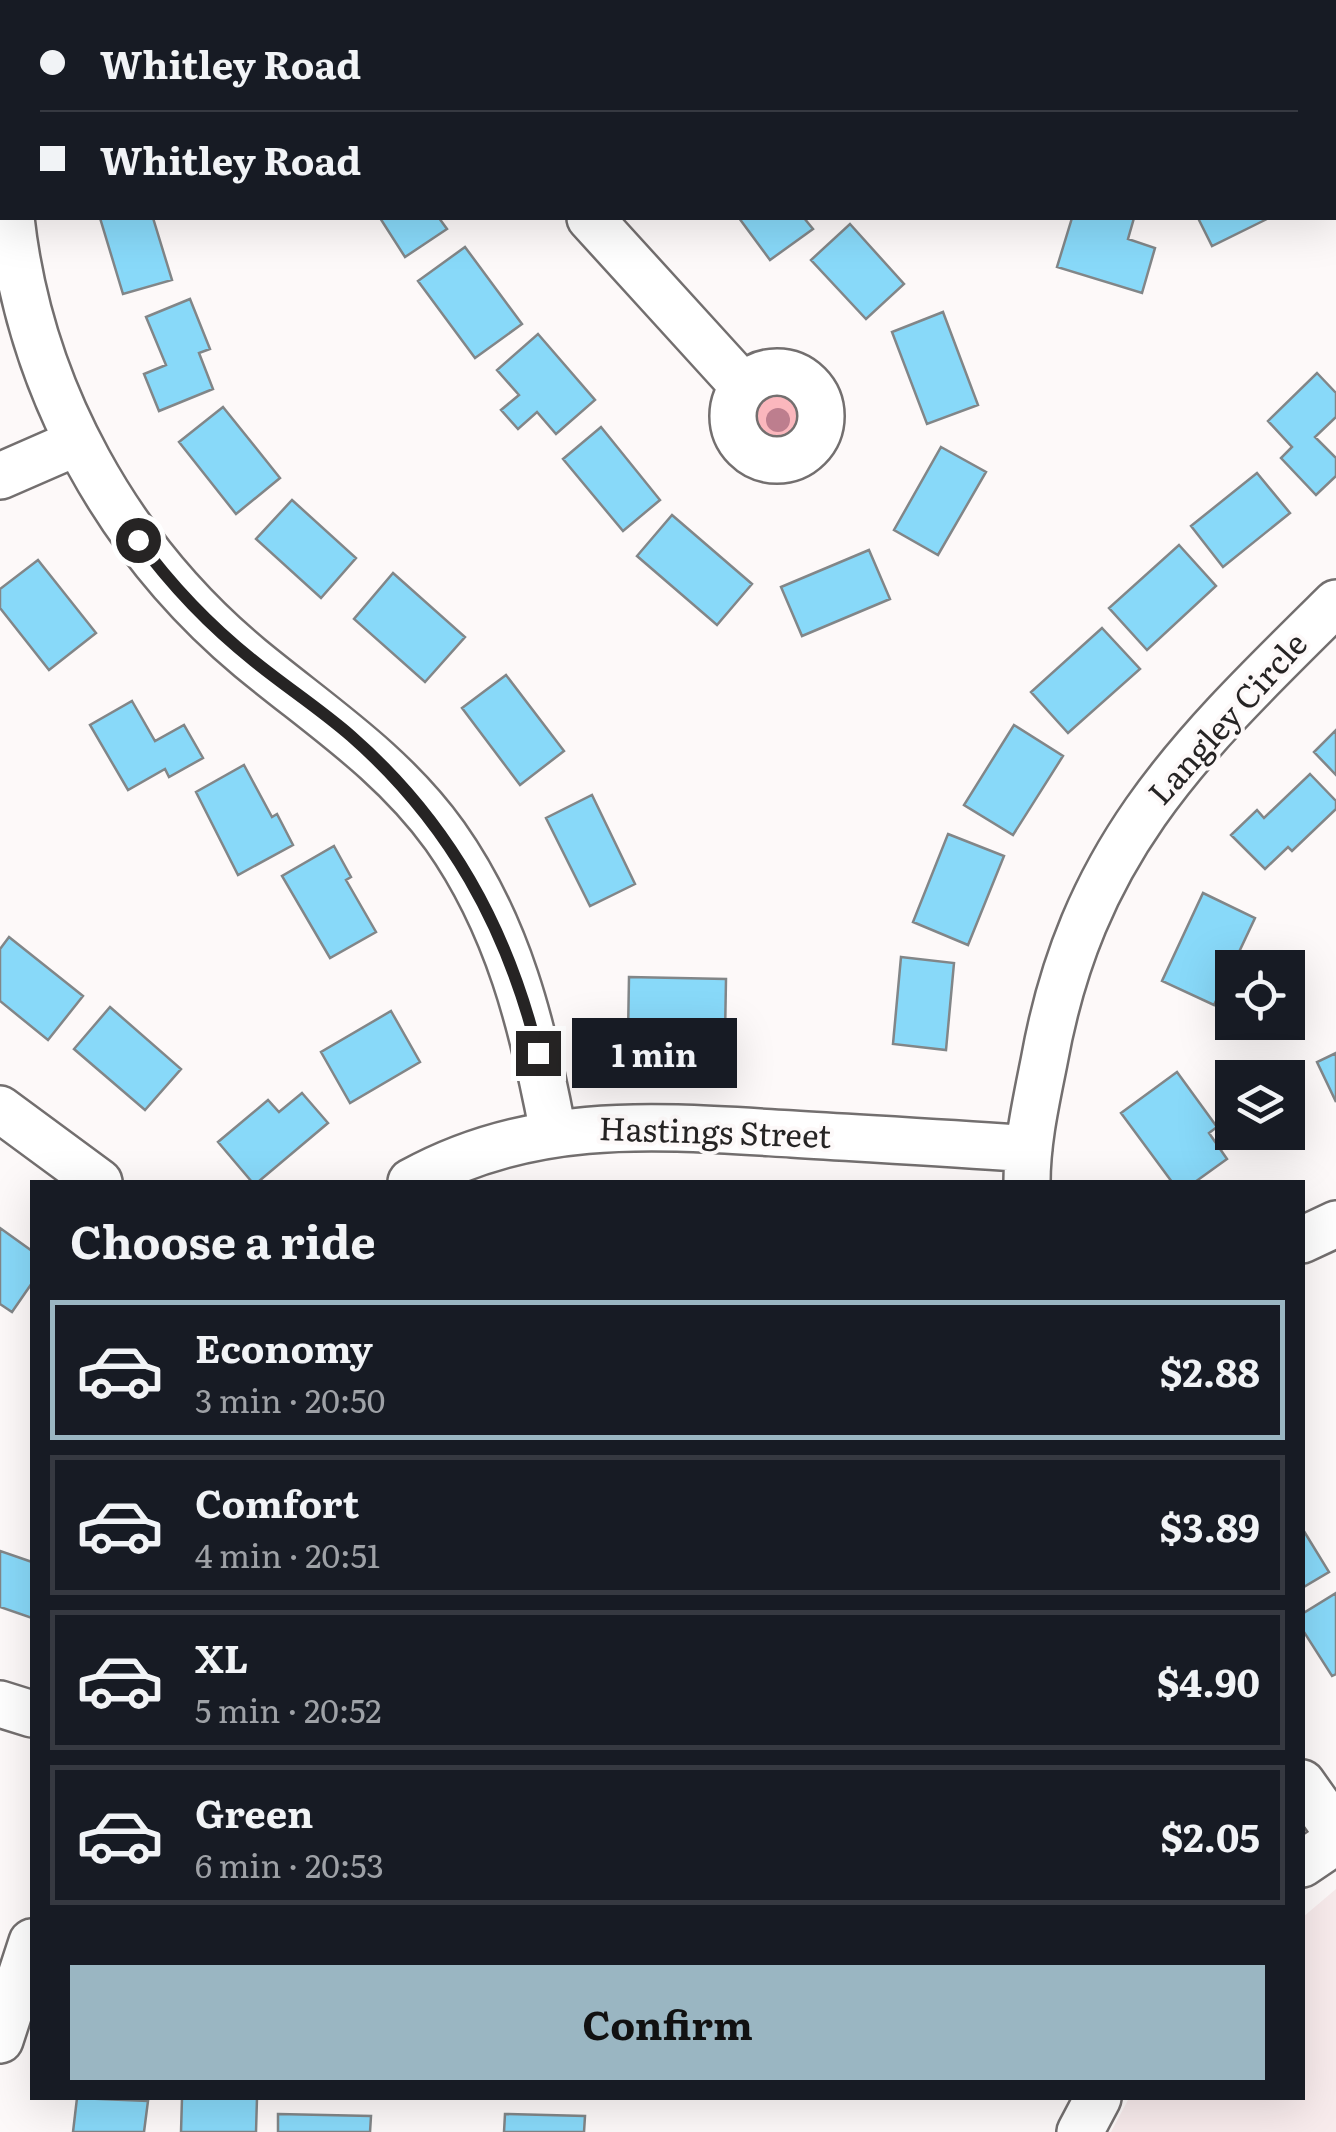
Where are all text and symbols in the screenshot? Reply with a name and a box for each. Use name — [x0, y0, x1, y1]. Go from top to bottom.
text: Whitley Road — [100, 34, 361, 91]
text: Whitley Road — [100, 130, 361, 187]
route start — [116, 518, 161, 563]
street label: Langley Circle — [1135, 620, 1317, 814]
map controls — [1215, 950, 1305, 1150]
button: locate — [1215, 950, 1305, 1040]
callout: 1 min — [573, 1018, 738, 1088]
text: 1 min — [612, 1029, 697, 1077]
route end — [516, 1031, 561, 1076]
button: layers — [1215, 1060, 1305, 1150]
street label: Hastings Street — [598, 1102, 832, 1158]
text: Choose a ride — [70, 1206, 376, 1273]
text: Economy — [195, 1318, 373, 1375]
icon: car — [75, 1325, 165, 1415]
text: $2.88 — [1160, 1342, 1260, 1399]
text: 3 min · 20:50 — [195, 1375, 385, 1423]
text: Comfort — [195, 1473, 359, 1530]
icon: car — [75, 1480, 165, 1570]
text: $3.89 — [1160, 1497, 1260, 1554]
text: 4 min · 20:51 — [195, 1530, 380, 1578]
text: XL — [195, 1628, 248, 1685]
icon: car — [75, 1635, 165, 1725]
text: $4.90 — [1157, 1652, 1260, 1709]
text: 5 min · 20:52 — [195, 1685, 382, 1733]
text: Green — [195, 1783, 313, 1840]
icon: car — [75, 1790, 165, 1880]
text: $2.05 — [1161, 1807, 1260, 1864]
text: 6 min · 20:53 — [195, 1840, 384, 1888]
button: Confirm — [70, 1965, 1265, 2080]

